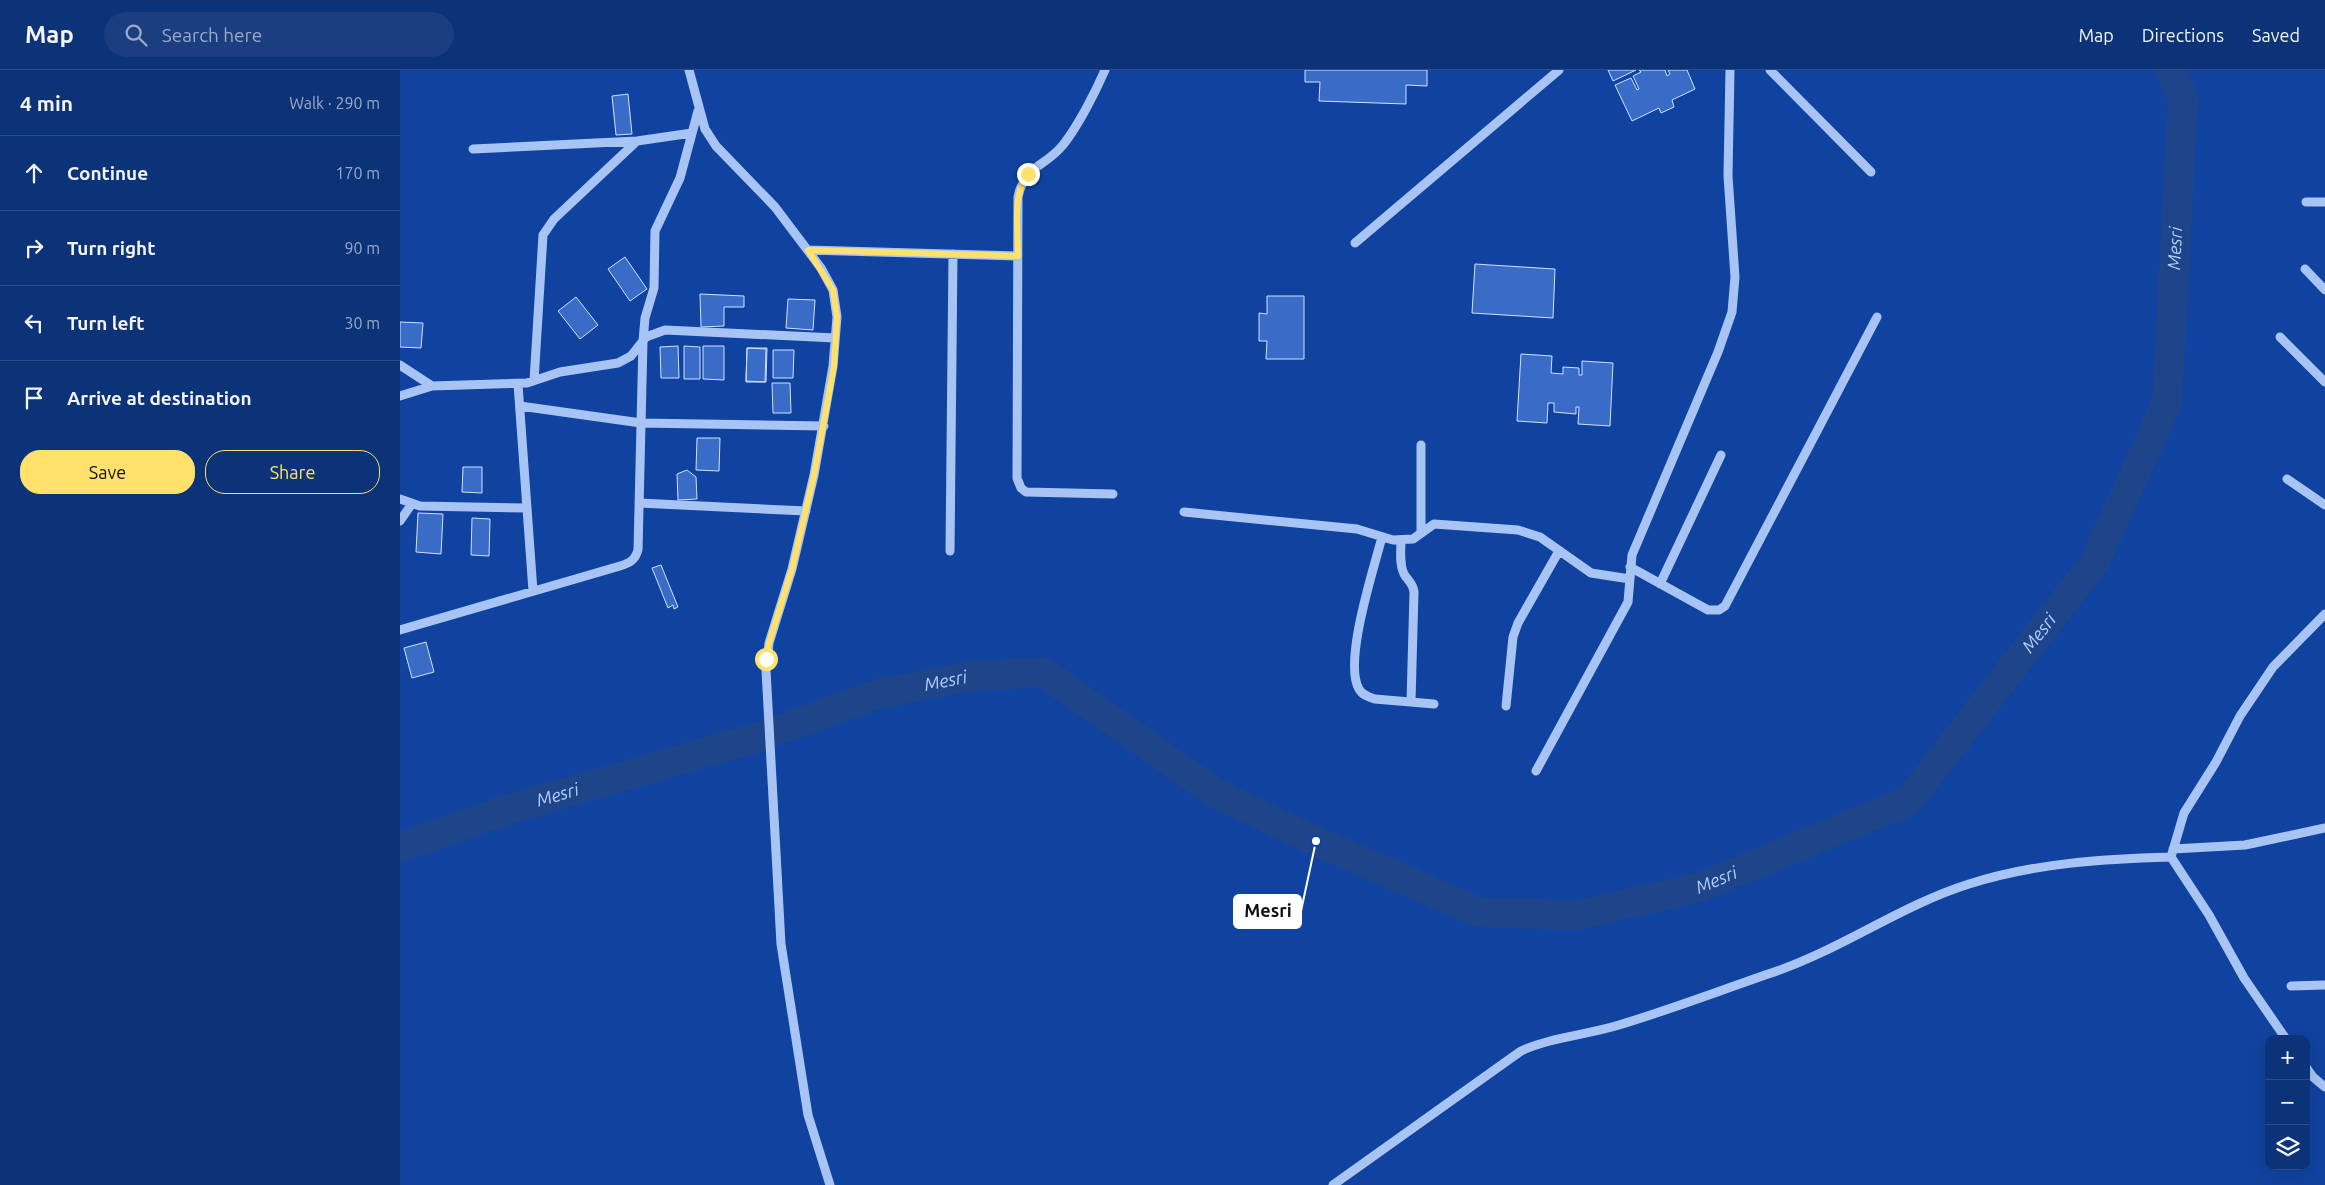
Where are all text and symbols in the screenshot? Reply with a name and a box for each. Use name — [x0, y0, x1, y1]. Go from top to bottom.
search box — [104, 12, 454, 57]
text: Map — [25, 21, 74, 48]
icon: search — [122, 21, 150, 49]
text: Search here — [162, 24, 262, 46]
text: Map — [2078, 25, 2114, 45]
text: Directions — [2142, 25, 2224, 45]
text: Saved — [2252, 25, 2300, 45]
text: 4 min — [20, 91, 73, 115]
text: Walk · 290 m — [289, 94, 380, 112]
icon: ahead — [20, 159, 48, 187]
text: Continue — [67, 162, 148, 184]
route end — [1017, 163, 1040, 186]
text: 170 m — [335, 164, 380, 182]
water label: Mesri — [2163, 226, 2185, 270]
icon: right — [20, 234, 48, 262]
text: Turn right — [67, 237, 155, 259]
text: 90 m — [344, 239, 380, 257]
icon: left — [20, 309, 48, 337]
text: Turn left — [67, 312, 145, 334]
text: 30 m — [344, 314, 380, 332]
icon: arrive — [20, 384, 48, 412]
text: Arrive at destination — [67, 387, 252, 409]
button: Save — [20, 450, 195, 494]
button: Share — [205, 450, 380, 494]
water label: Mesri — [2017, 609, 2060, 656]
route start — [755, 648, 778, 671]
water label: Mesri — [922, 666, 969, 694]
water label: Mesri — [534, 778, 581, 810]
water label: Mesri — [1692, 862, 1740, 897]
callout: Mesri — [1234, 895, 1301, 928]
text: Mesri — [1244, 900, 1292, 920]
map controls — [2265, 1035, 2310, 1170]
button: + — [2265, 1035, 2310, 1080]
button: − — [2265, 1080, 2310, 1125]
button: layers — [2265, 1125, 2310, 1170]

